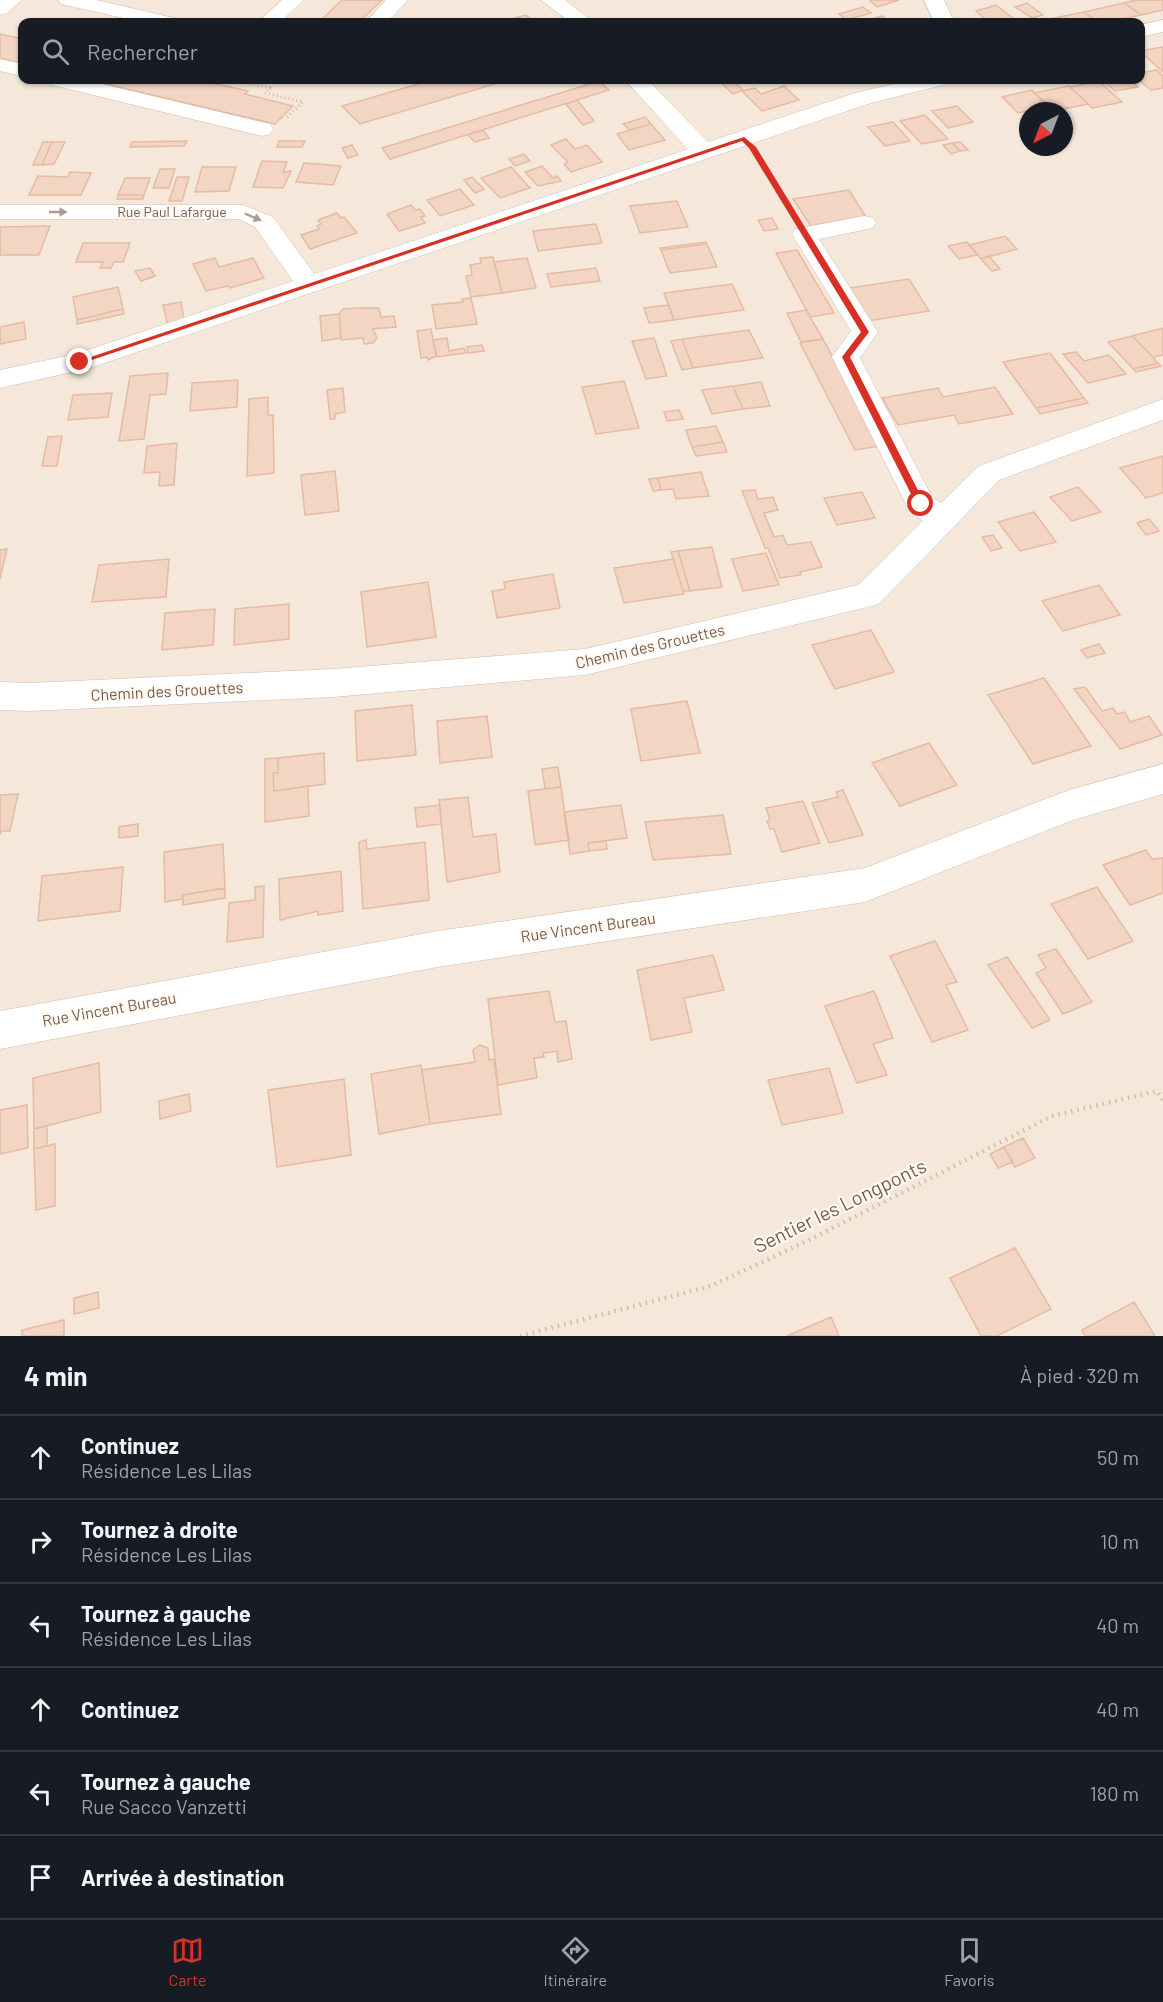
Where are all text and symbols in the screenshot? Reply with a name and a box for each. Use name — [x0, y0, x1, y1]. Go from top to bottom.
search box — [18, 18, 1145, 84]
icon: search — [39, 35, 72, 68]
text: Rechercher — [87, 38, 198, 64]
north arrow — [1019, 102, 1073, 156]
street label: Rue Paul Lafargue — [117, 203, 227, 220]
one-way arrow — [49, 207, 68, 217]
one-way arrow — [244, 212, 261, 221]
route end — [66, 348, 92, 374]
route start — [907, 490, 933, 516]
street label: Chemin des Grouettes — [573, 619, 726, 672]
street label: Chemin des Grouettes — [90, 677, 244, 704]
street label: Rue Vincent Bureau — [519, 908, 657, 945]
street label: Rue Vincent Bureau — [40, 987, 177, 1030]
street label: Sentier les Longponts — [749, 1153, 930, 1257]
text: 4 min — [24, 1360, 88, 1391]
text: À pied · 320 m — [1020, 1363, 1139, 1387]
text: Continuez — [81, 1432, 179, 1458]
icon: ahead — [24, 1441, 57, 1474]
text: 50 m — [1097, 1445, 1139, 1469]
text: Résidence Les Lilas — [81, 1458, 252, 1482]
text: Tournez à droite — [81, 1516, 238, 1542]
icon: right — [24, 1525, 57, 1558]
text: 10 m — [1100, 1529, 1139, 1553]
text: Résidence Les Lilas — [81, 1542, 252, 1566]
text: Tournez à gauche — [81, 1600, 251, 1626]
icon: left — [24, 1609, 57, 1642]
text: 40 m — [1096, 1613, 1139, 1637]
text: Résidence Les Lilas — [81, 1626, 252, 1650]
icon: ahead — [24, 1693, 57, 1726]
text: Continuez — [81, 1696, 179, 1722]
text: 40 m — [1096, 1697, 1139, 1721]
text: Tournez à gauche — [81, 1768, 251, 1794]
icon: left — [24, 1777, 57, 1810]
text: 180 m — [1090, 1781, 1139, 1805]
text: Rue Sacco Vanzetti — [81, 1794, 247, 1818]
icon: arrive — [24, 1861, 57, 1894]
text: Arrivée à destination — [81, 1864, 284, 1890]
tab: Carte — [169, 1934, 206, 1989]
tab: Itinéraire — [544, 1934, 607, 1989]
tab: Favoris — [944, 1934, 994, 1989]

